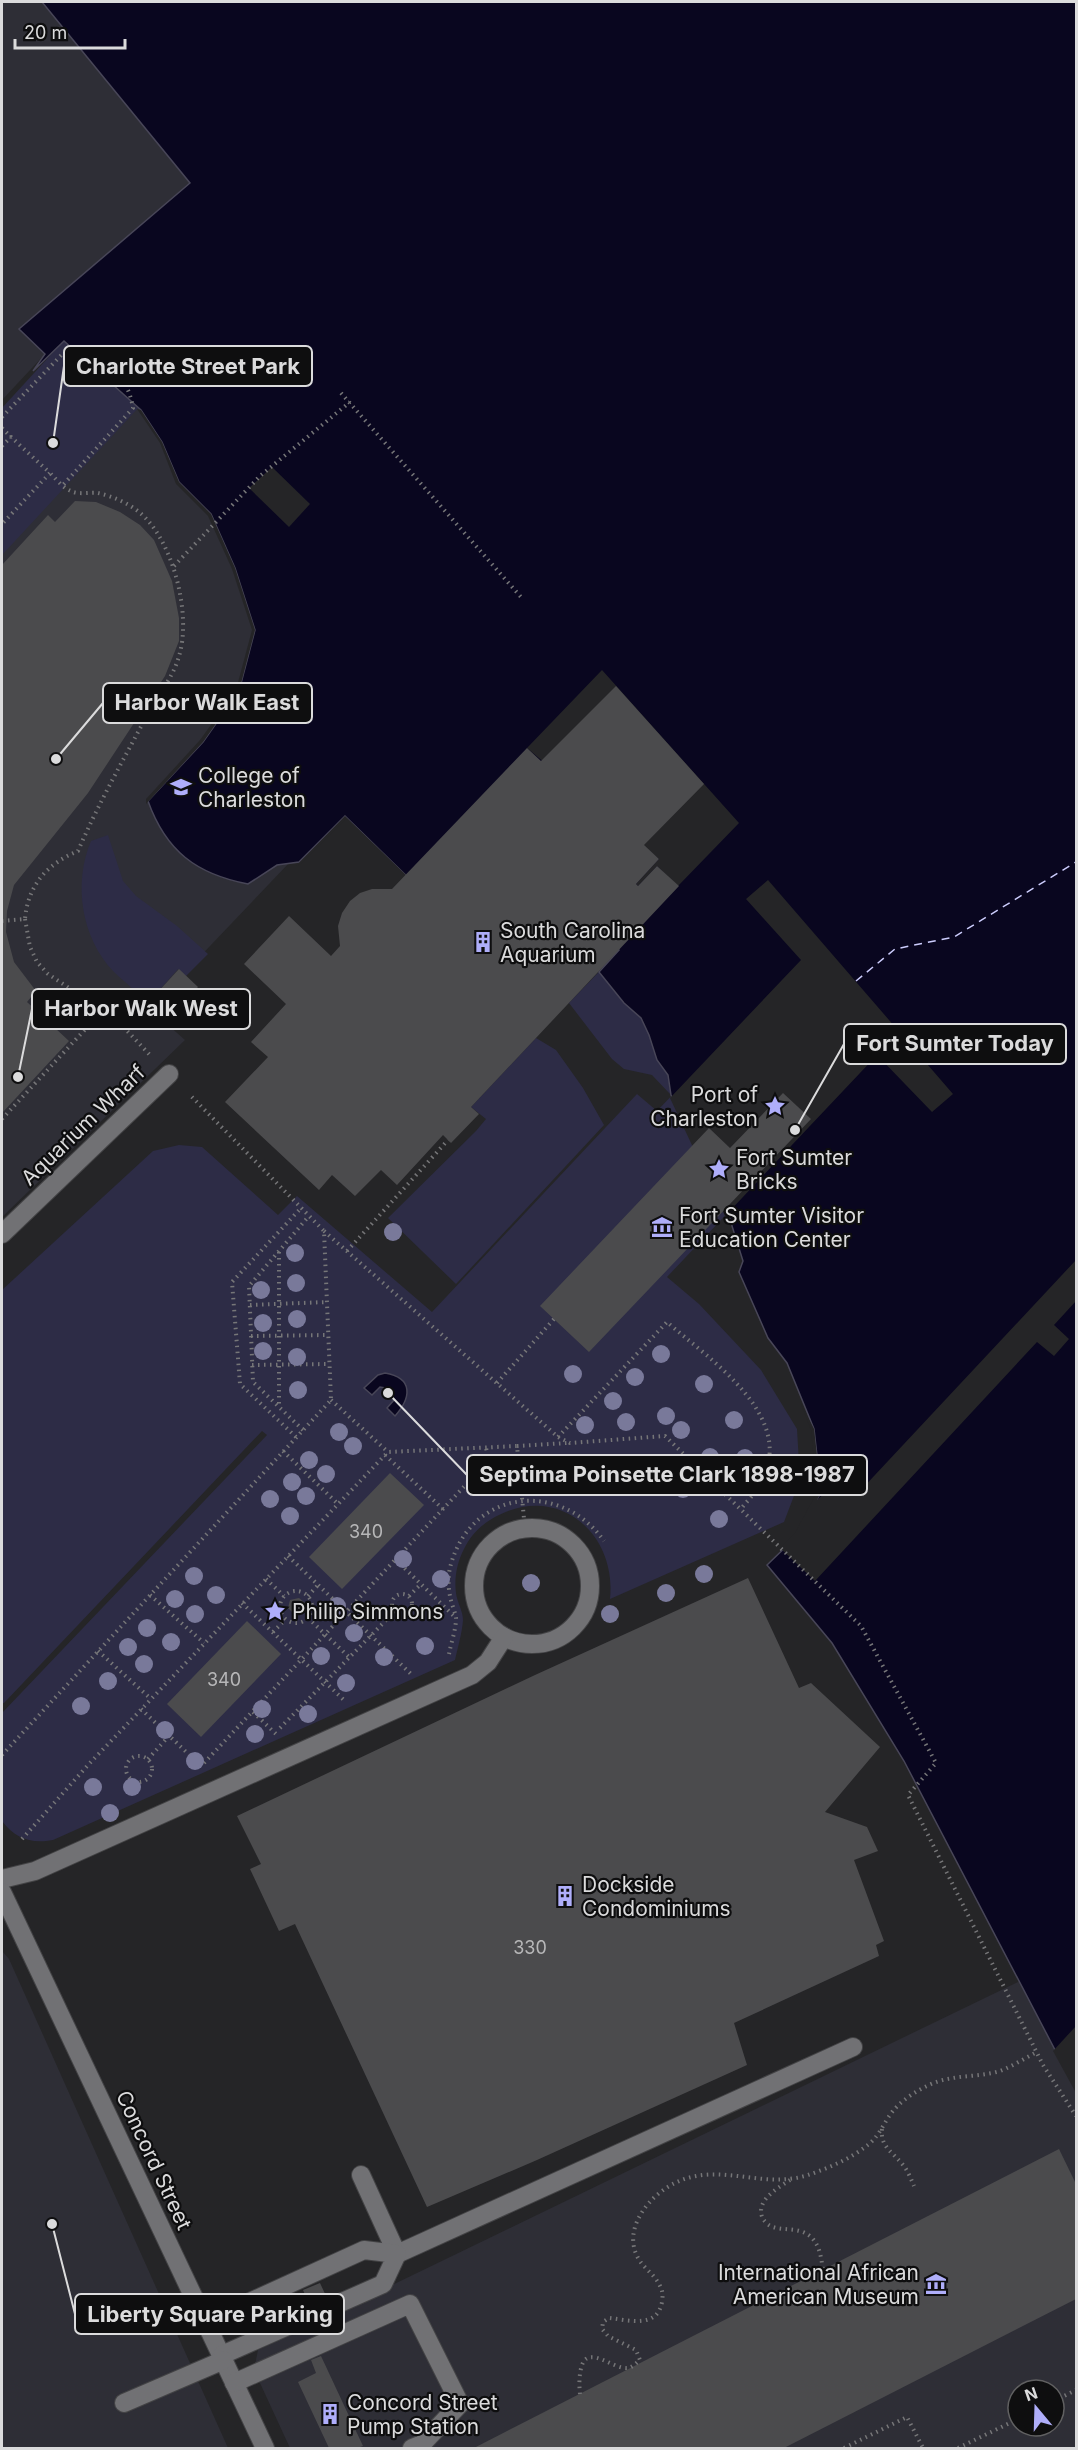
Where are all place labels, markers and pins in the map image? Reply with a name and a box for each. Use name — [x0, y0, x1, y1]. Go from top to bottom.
callout: Charlotte Street Park — [64, 346, 312, 386]
callout: Harbor Walk East — [103, 683, 312, 723]
place label: College of Charleston — [198, 763, 306, 812]
school or university icon: College of Charleston — [169, 775, 193, 799]
place label: South Carolina Aquarium — [500, 918, 645, 967]
building icon: South Carolina Aquarium — [471, 930, 495, 954]
callout: Harbor Walk West — [32, 989, 250, 1029]
callout: Fort Sumter Today — [844, 1024, 1066, 1064]
place label: Port of Charleston — [650, 1082, 758, 1131]
place icon: Port of Charleston — [763, 1094, 787, 1118]
place label: Fort Sumter Bricks — [736, 1145, 852, 1194]
place icon: Fort Sumter Bricks — [707, 1157, 731, 1181]
place label: Fort Sumter Visitor Education Center — [679, 1203, 864, 1252]
museum icon: Fort Sumter Visitor Education Center — [650, 1215, 674, 1239]
callout: Septima Poinsette Clark 1898-1987 — [467, 1455, 867, 1495]
place icon: Philip Simmons — [263, 1599, 287, 1623]
place label: Philip Simmons — [292, 1599, 443, 1624]
place label: Dockside Condominiums — [582, 1872, 731, 1921]
building icon: Dockside Condominiums — [553, 1884, 577, 1908]
place label: International African American Museum — [718, 2260, 919, 2309]
museum icon: International African American Museum — [924, 2272, 948, 2296]
callout: Liberty Square Parking — [75, 2294, 344, 2334]
place label: Concord Street Pump Station — [347, 2390, 498, 2439]
building icon: Concord Street Pump Station — [318, 2402, 342, 2426]

